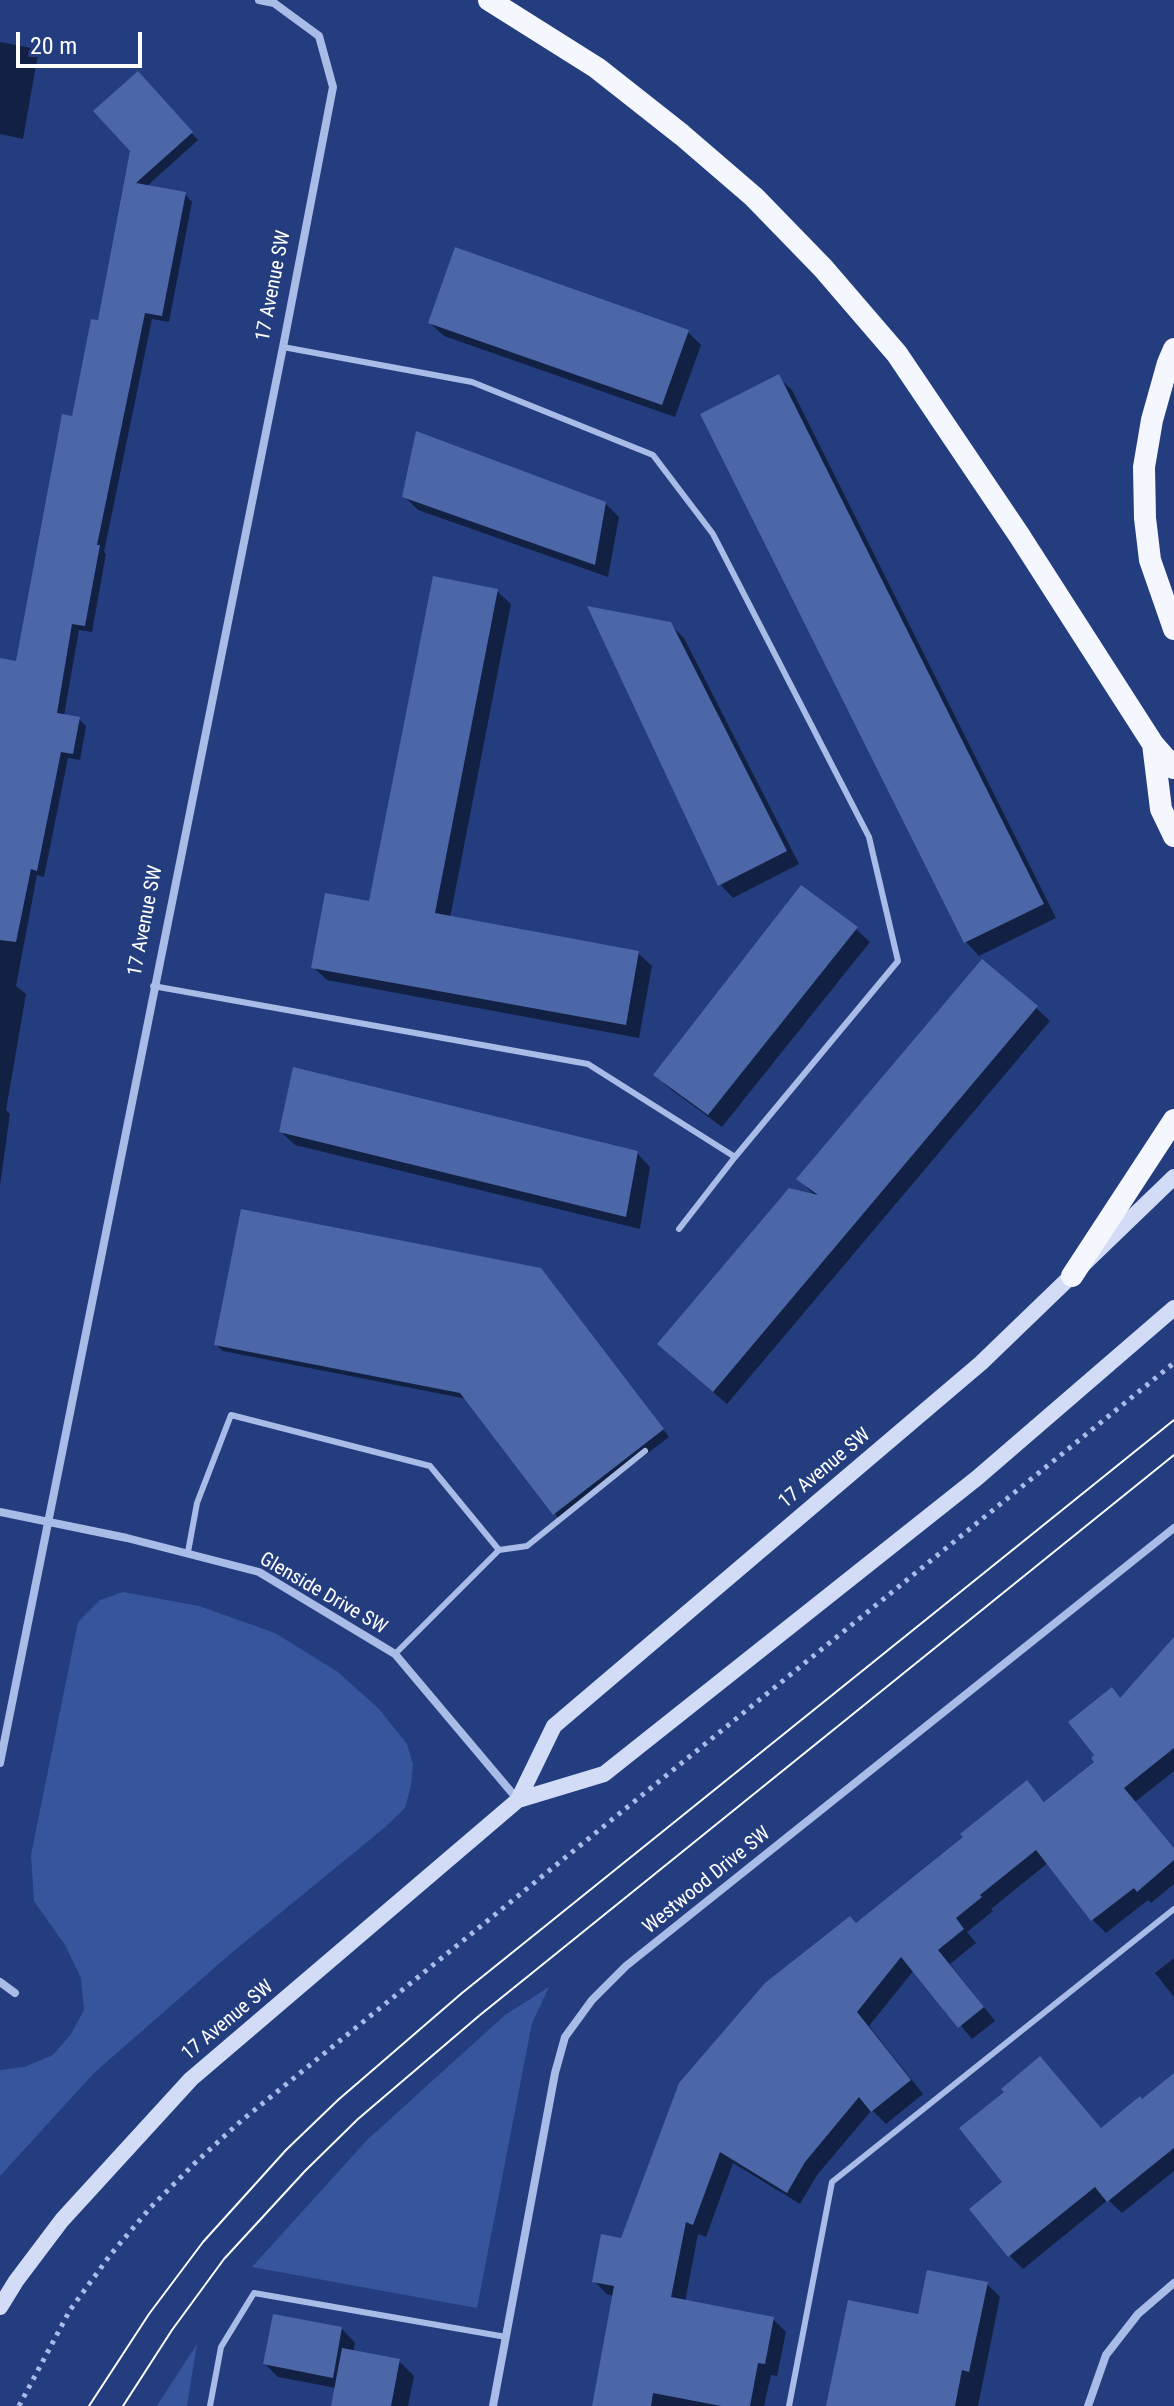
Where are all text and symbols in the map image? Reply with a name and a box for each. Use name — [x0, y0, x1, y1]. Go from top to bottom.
scale bar — [20, 16, 146, 66]
text: 20 m — [30, 32, 77, 60]
street label: 17 Avenue SW — [252, 229, 296, 343]
street label: 17 Avenue SW — [124, 864, 168, 978]
street label: 17 Avenue SW — [774, 1424, 876, 1514]
street label: Glenside Drive SW — [255, 1548, 391, 1640]
street label: Westwood Drive SW — [638, 1822, 776, 1940]
street label: 17 Avenue SW — [177, 1976, 279, 2066]

